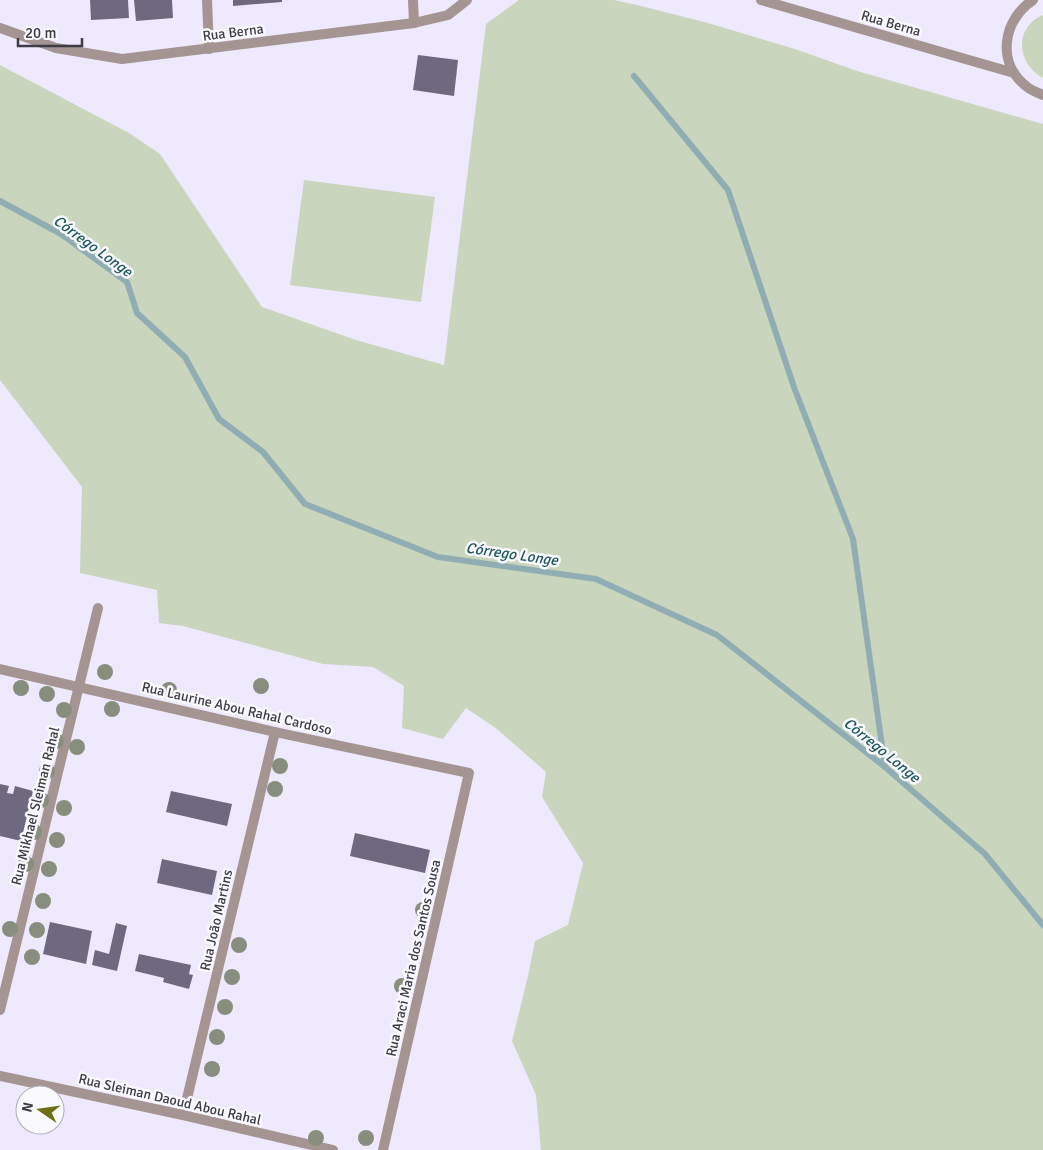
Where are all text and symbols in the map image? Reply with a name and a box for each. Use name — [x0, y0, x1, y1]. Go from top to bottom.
street label: Rua Berna — [859, 7, 923, 40]
scale bar — [18, 15, 81, 47]
street label: Rua Berna — [202, 20, 265, 45]
text: 20 m — [25, 24, 56, 42]
water label: Córrego Longe — [50, 211, 137, 281]
water label: Córrego Longe — [465, 539, 561, 570]
street label: Rua Laurine Abou Rahal Cardoso — [140, 678, 334, 739]
water label: Córrego Longe — [840, 714, 925, 787]
street label: Rua Mikhael Sleiman Rahal — [8, 725, 63, 887]
street label: Rua Araci Maria dos Santos Sousa — [383, 858, 444, 1058]
street label: Rua João Martins — [197, 868, 236, 972]
street label: Rua Sleiman Daoud Abou Rahal — [77, 1070, 263, 1129]
north arrow — [15, 1085, 65, 1135]
text: N — [18, 1101, 37, 1114]

